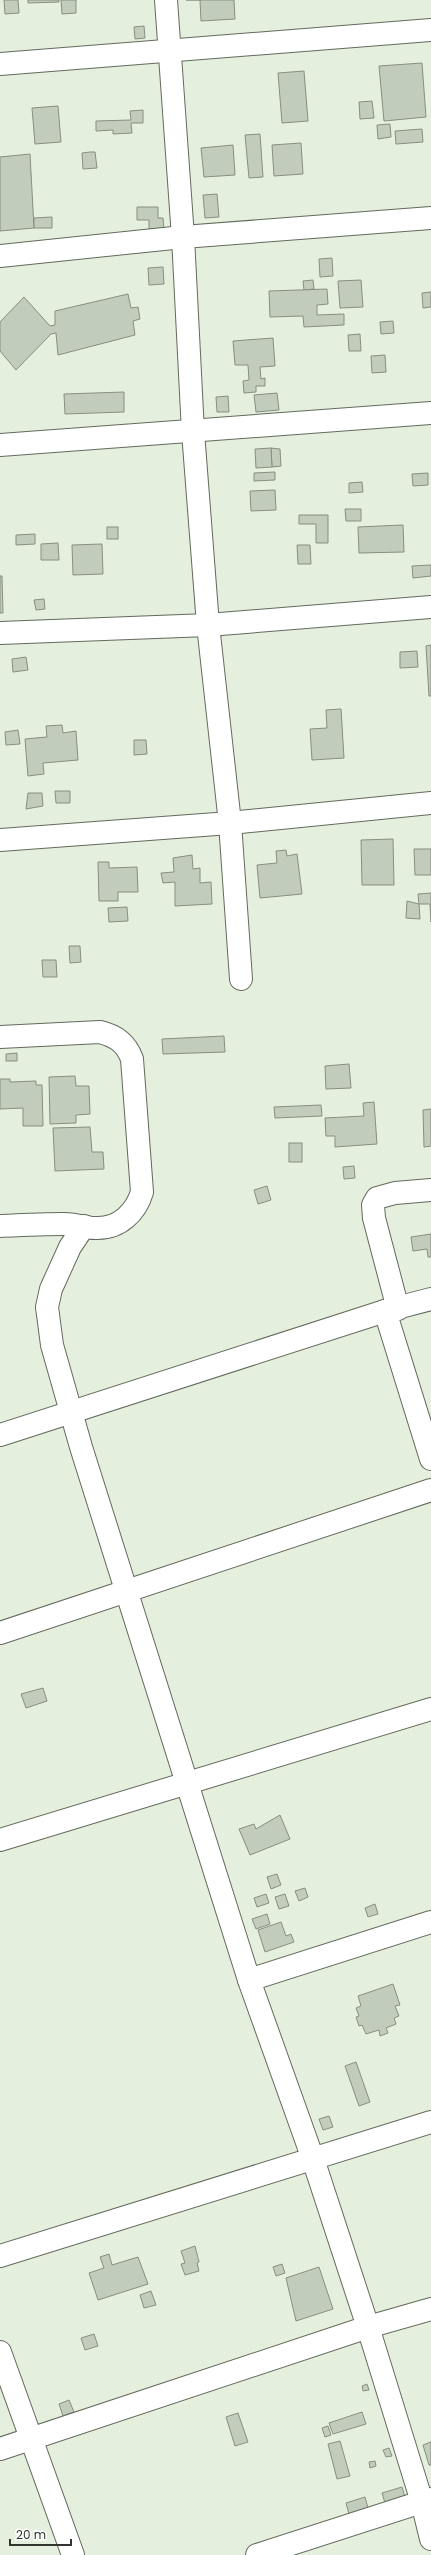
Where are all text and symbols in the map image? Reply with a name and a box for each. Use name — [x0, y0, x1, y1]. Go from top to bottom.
scale bar — [10, 2521, 71, 2547]
text: 20 m — [16, 2526, 46, 2543]

